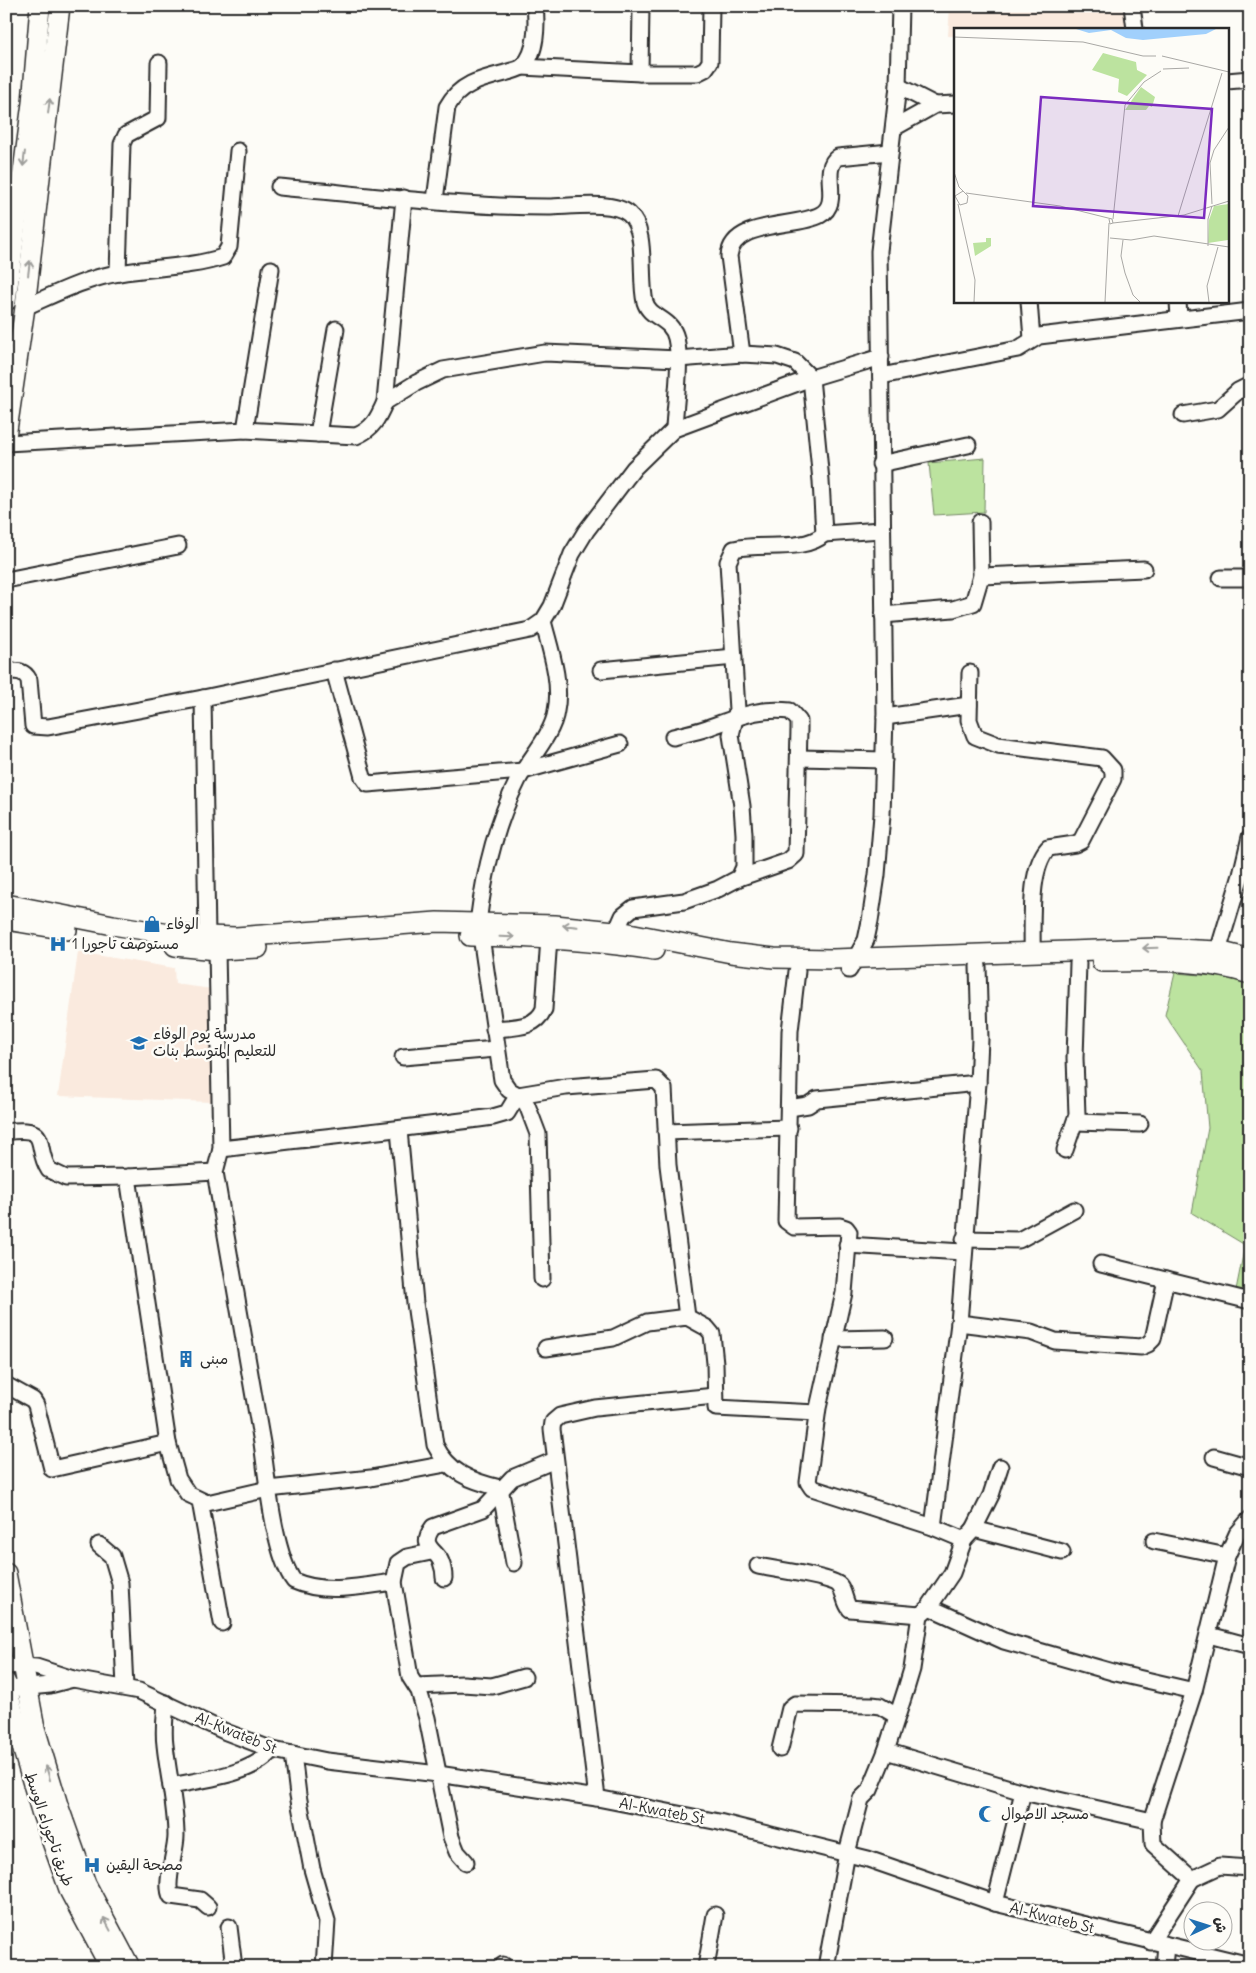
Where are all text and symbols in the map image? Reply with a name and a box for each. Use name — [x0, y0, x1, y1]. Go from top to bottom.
inset map — [954, 28, 1228, 302]
one-way arrow — [44, 99, 54, 115]
one-way arrow — [19, 151, 29, 167]
one-way arrow — [25, 260, 35, 276]
shop icon: الوفاء — [142, 914, 162, 934]
place label: الوفاء — [166, 914, 199, 934]
one-way arrow — [562, 921, 578, 931]
one-way arrow — [499, 932, 515, 941]
hospital icon: مستوصف تاجورا 1 — [48, 934, 68, 954]
place label: مستوصف تاجورا 1 — [72, 934, 179, 953]
one-way arrow — [1142, 944, 1158, 953]
place label: مدرسة يوم الوفاء للتعليم المتوسط بنات — [153, 1024, 276, 1063]
school or university icon: مدرسة يوم الوفاء للتعليم المتوسط بنات — [129, 1033, 149, 1053]
building icon: مبنى — [176, 1349, 196, 1369]
place label: مبنى — [200, 1349, 228, 1369]
street label: Al-Kwateb St — [193, 1708, 280, 1758]
one-way arrow — [43, 1765, 52, 1781]
street label: طريق تاجوراء الوسط — [20, 1769, 78, 1889]
street label: Al-Kwateb St — [618, 1793, 706, 1828]
mosque icon: مسجد الاصوال — [977, 1804, 997, 1824]
place label: مسجد الاصوال — [1001, 1804, 1089, 1823]
hospital icon: مصحة اليقين — [82, 1855, 102, 1875]
place label: مصحة اليقين — [106, 1855, 183, 1874]
street label: Al-Kwateb St — [1008, 1898, 1096, 1937]
north arrow — [1184, 1900, 1234, 1950]
one-way arrow — [102, 1916, 112, 1931]
text: ش — [1211, 1917, 1230, 1933]

